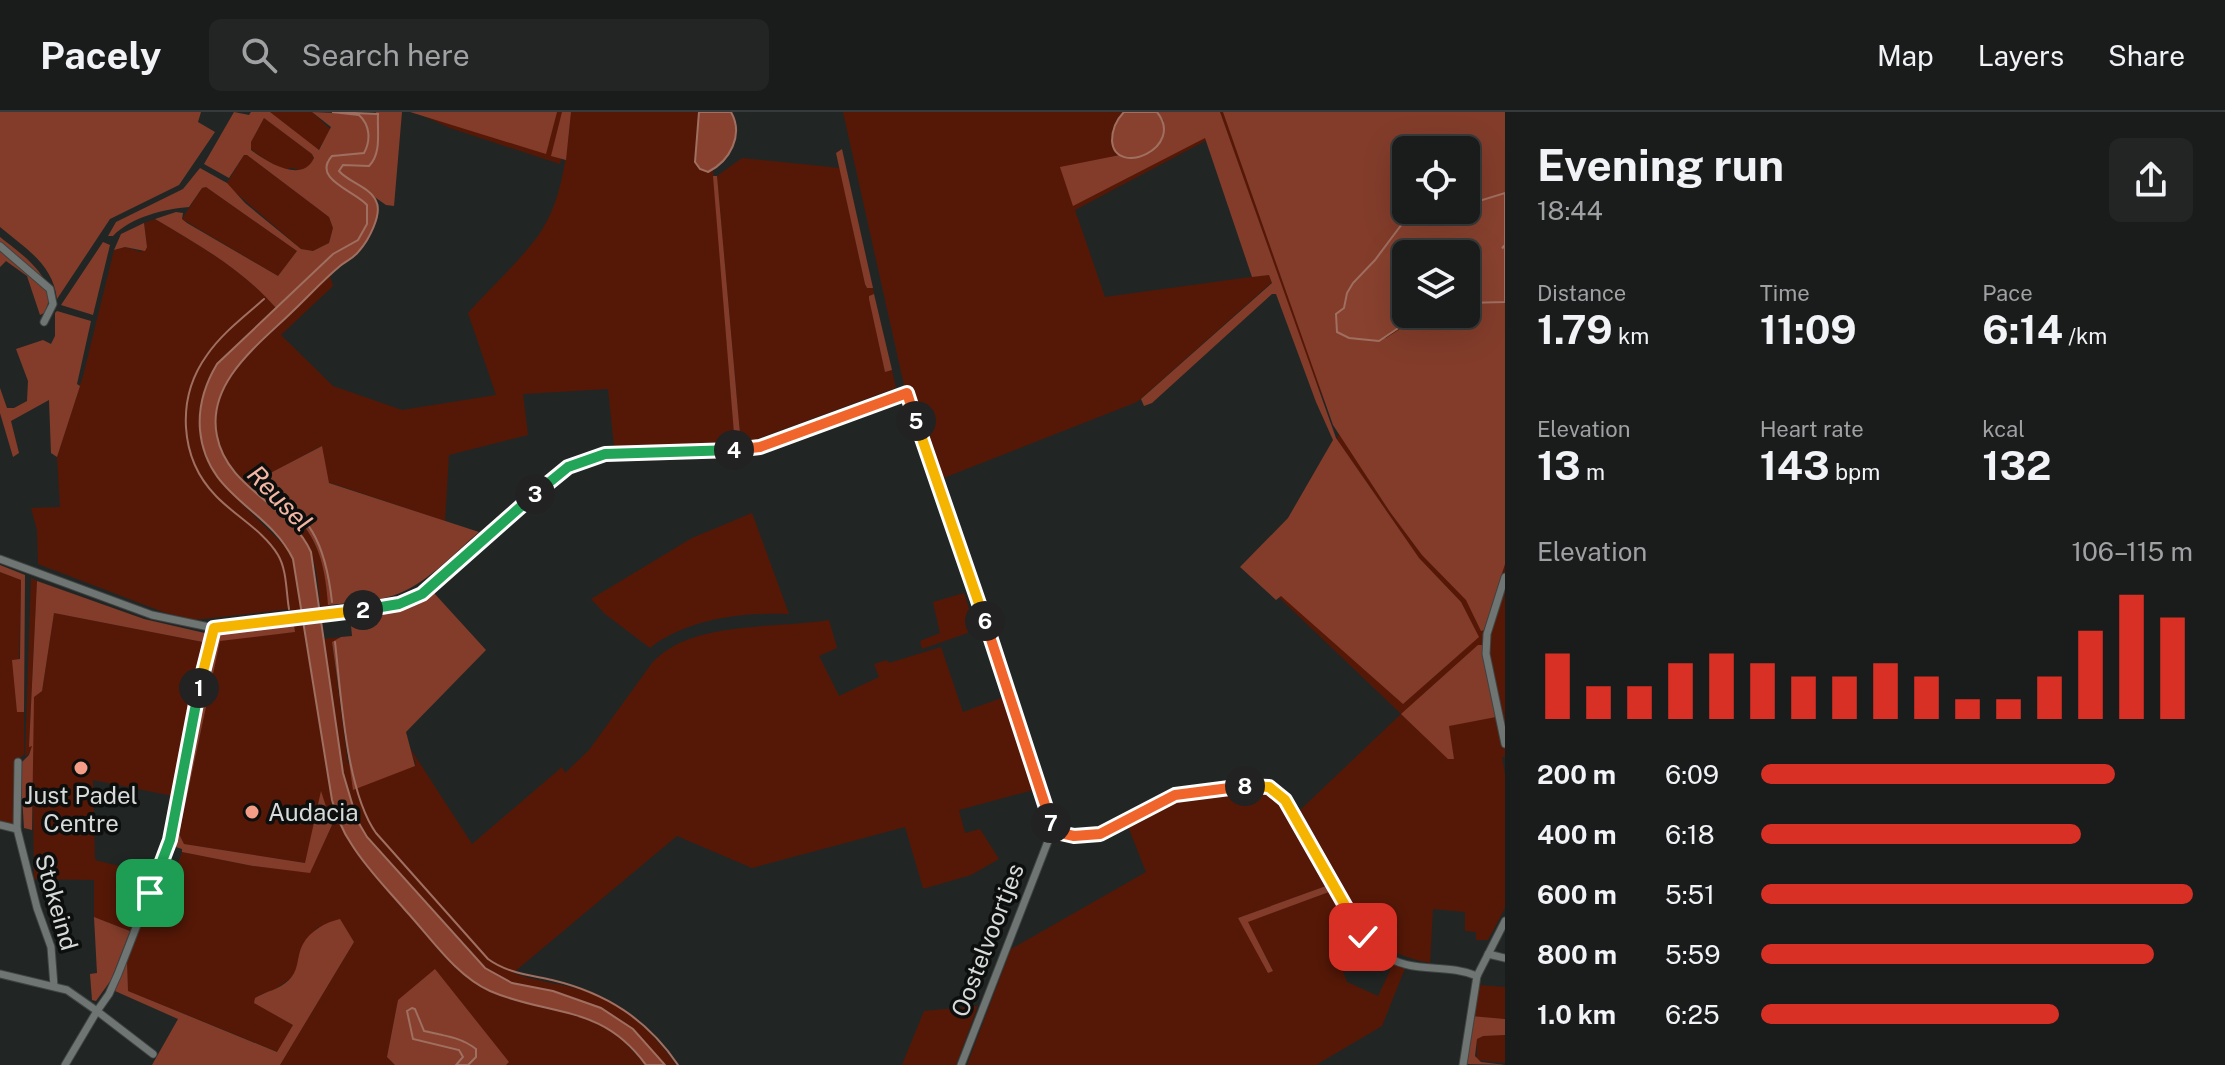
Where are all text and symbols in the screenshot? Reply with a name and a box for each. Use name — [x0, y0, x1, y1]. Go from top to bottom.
search box — [209, 19, 769, 91]
text: Pacely — [40, 33, 161, 78]
icon: search — [237, 33, 281, 77]
text: Search here — [301, 37, 470, 73]
text: Map — [1877, 39, 1934, 72]
text: Layers — [1978, 39, 2064, 72]
text: Share — [2108, 39, 2185, 72]
map controls — [1392, 136, 1480, 328]
button: locate — [1392, 136, 1480, 224]
button: share — [2109, 138, 2193, 222]
text: Evening run — [1537, 139, 1784, 191]
text: 18:44 — [1537, 195, 1603, 226]
button: layers — [1392, 240, 1480, 328]
text: Distance — [1537, 280, 1626, 306]
text: Time — [1760, 280, 1810, 306]
text: Pace — [1982, 280, 2033, 306]
text: 1.79 — [1537, 306, 1613, 353]
text: 11:09 — [1760, 306, 1857, 353]
text: 6:14 — [1982, 306, 2063, 353]
text: km — [1613, 323, 1649, 349]
text: /km — [2063, 323, 2107, 349]
pin: 5 — [896, 401, 936, 441]
text: 5 — [909, 408, 923, 434]
text: Elevation — [1537, 416, 1630, 442]
text: Heart rate — [1760, 416, 1864, 442]
text: kcal — [1982, 416, 2025, 442]
pin: 4 — [714, 430, 754, 470]
text: 4 — [727, 437, 741, 463]
text: 13 — [1537, 442, 1581, 489]
text: 143 — [1760, 442, 1830, 489]
text: 132 — [1982, 442, 2051, 489]
water label: Reusel — [241, 459, 319, 537]
text: m — [1581, 459, 1605, 485]
text: bpm — [1830, 459, 1880, 485]
pin: 3 — [515, 474, 555, 514]
text: 3 — [528, 481, 542, 507]
text: Elevation — [1537, 536, 1647, 567]
text: 106–115 m — [2071, 536, 2193, 567]
pin: 2 — [343, 590, 383, 630]
text: 2 — [356, 597, 370, 623]
pin: 6 — [965, 601, 1005, 641]
text: 6 — [978, 608, 992, 634]
pin: 1 — [179, 668, 219, 708]
text: 1 — [194, 675, 204, 701]
marker: Just Padel Centre — [72, 759, 90, 777]
text: 200 m — [1537, 759, 1616, 790]
text: 6:09 — [1665, 759, 1719, 790]
pin: 8 — [1225, 766, 1265, 806]
text: 8 — [1238, 773, 1252, 799]
place label: Just Padel Centre — [24, 781, 138, 837]
place label: Audacia — [268, 798, 358, 826]
marker: Audacia — [243, 803, 261, 821]
pin: 7 — [1031, 803, 1071, 843]
text: 7 — [1044, 810, 1058, 836]
text: 400 m — [1537, 819, 1617, 850]
text: 6:18 — [1665, 819, 1714, 850]
street label: Stokeind — [30, 851, 84, 953]
pin — [116, 859, 184, 927]
street label: Oostelvoortjes — [945, 859, 1029, 1021]
icon: arrive — [128, 871, 172, 915]
text: 600 m — [1537, 879, 1617, 910]
text: 5:51 — [1665, 879, 1715, 910]
pin — [1329, 903, 1397, 971]
icon: check — [1341, 915, 1385, 959]
text: 800 m — [1537, 939, 1617, 970]
text: 5:59 — [1665, 939, 1720, 970]
text: 1.0 km — [1537, 999, 1616, 1030]
text: 6:25 — [1665, 999, 1720, 1030]

